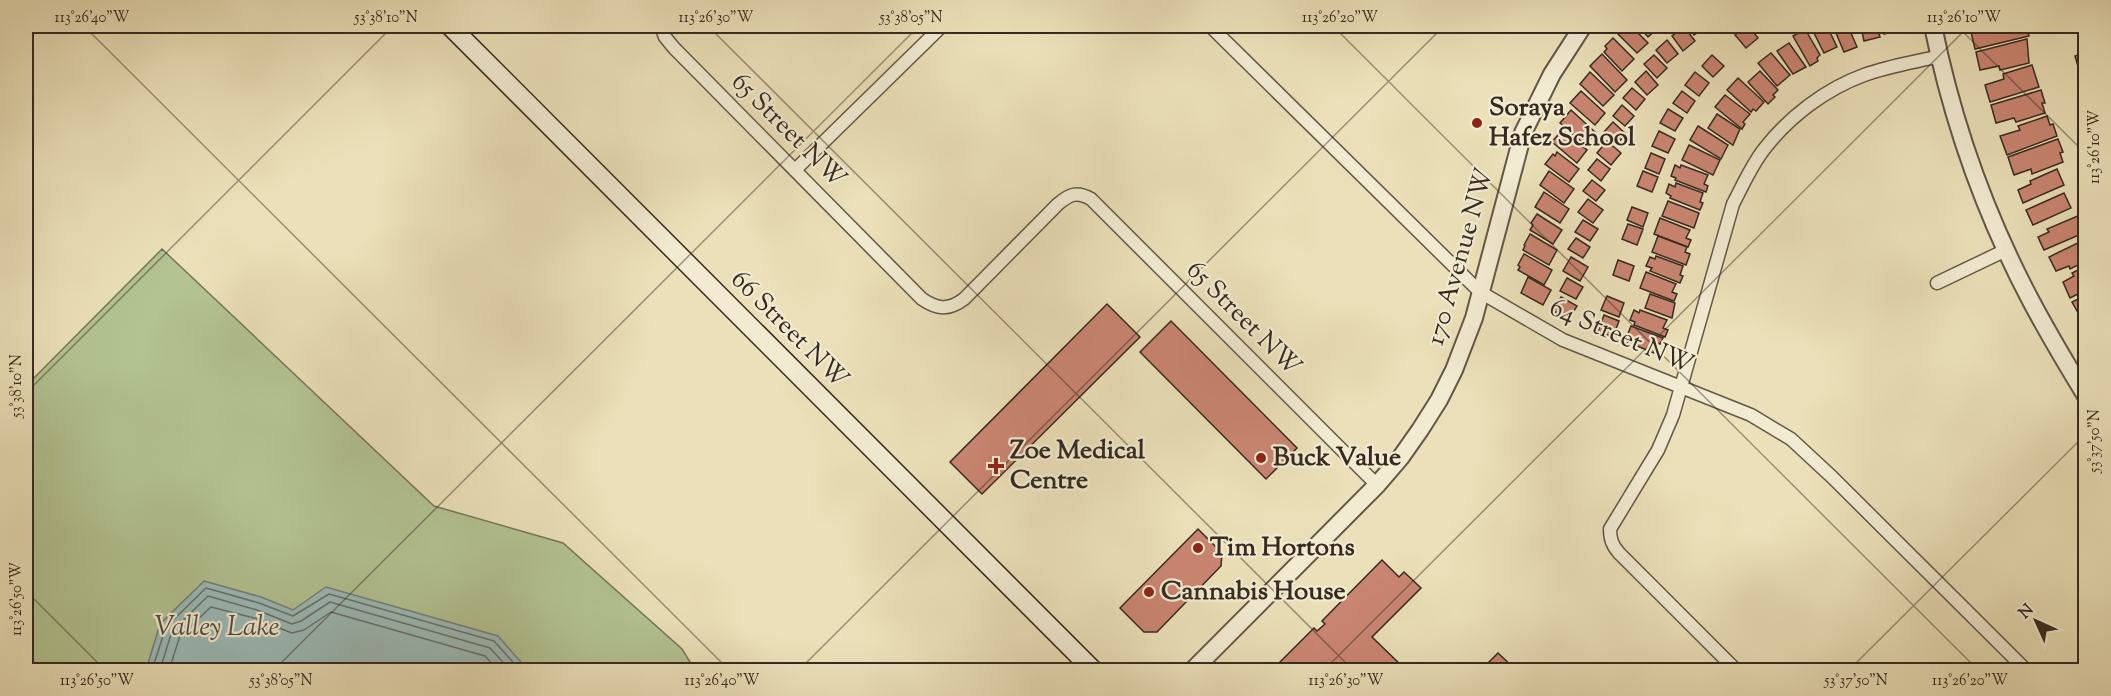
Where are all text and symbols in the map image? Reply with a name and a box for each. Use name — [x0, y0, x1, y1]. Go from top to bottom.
text: 113°26'40"W — [55, 8, 130, 29]
text: 53°38'10"N — [353, 8, 418, 29]
text: 113°26'30"W — [679, 8, 754, 29]
text: 53°38'05"N — [878, 8, 943, 29]
text: 113°26'20"W — [1302, 8, 1378, 29]
text: 113°26'10"W — [1927, 8, 2001, 29]
street label: 65 Street NW — [722, 65, 854, 197]
place label: Soraya Hafez School — [1489, 90, 1636, 157]
text: 113°26'10"W — [2085, 110, 2106, 184]
marker: Soraya Hafez School — [1470, 116, 1484, 130]
street label: 170 Avenue NW — [1418, 164, 1504, 350]
street label: 65 Street NW — [1177, 253, 1309, 385]
street label: 66 Street NW — [722, 263, 857, 398]
street label: 64 Street NW — [1543, 290, 1699, 384]
text: 53°38'10"N — [7, 354, 28, 419]
text: 53°37'50"N — [2085, 409, 2106, 474]
place label: Zoe Medical Centre — [1010, 433, 1146, 500]
place label: Buck Value — [1273, 440, 1401, 477]
marker: Buck Value — [1254, 451, 1268, 465]
marker: Zoe Medical Centre — [987, 457, 1005, 475]
place label: Tim Hortons — [1210, 530, 1355, 567]
marker: Tim Hortons — [1191, 541, 1205, 555]
text: 113°26'50"W — [7, 562, 28, 636]
place label: Cannabis House — [1161, 574, 1346, 611]
marker: Cannabis House — [1142, 585, 1156, 599]
north arrow — [2006, 591, 2066, 651]
text: N — [2015, 599, 2040, 625]
water label: Valley Lake — [155, 609, 280, 648]
text: 113°26'50"W — [60, 671, 134, 692]
text: 53°38'05"N — [248, 671, 313, 692]
text: 113°26'40"W — [685, 671, 760, 692]
text: 113°26'30"W — [1309, 671, 1384, 692]
text: 53°37'50"N — [1823, 671, 1888, 692]
text: 113°26'20"W — [1932, 671, 2008, 692]

